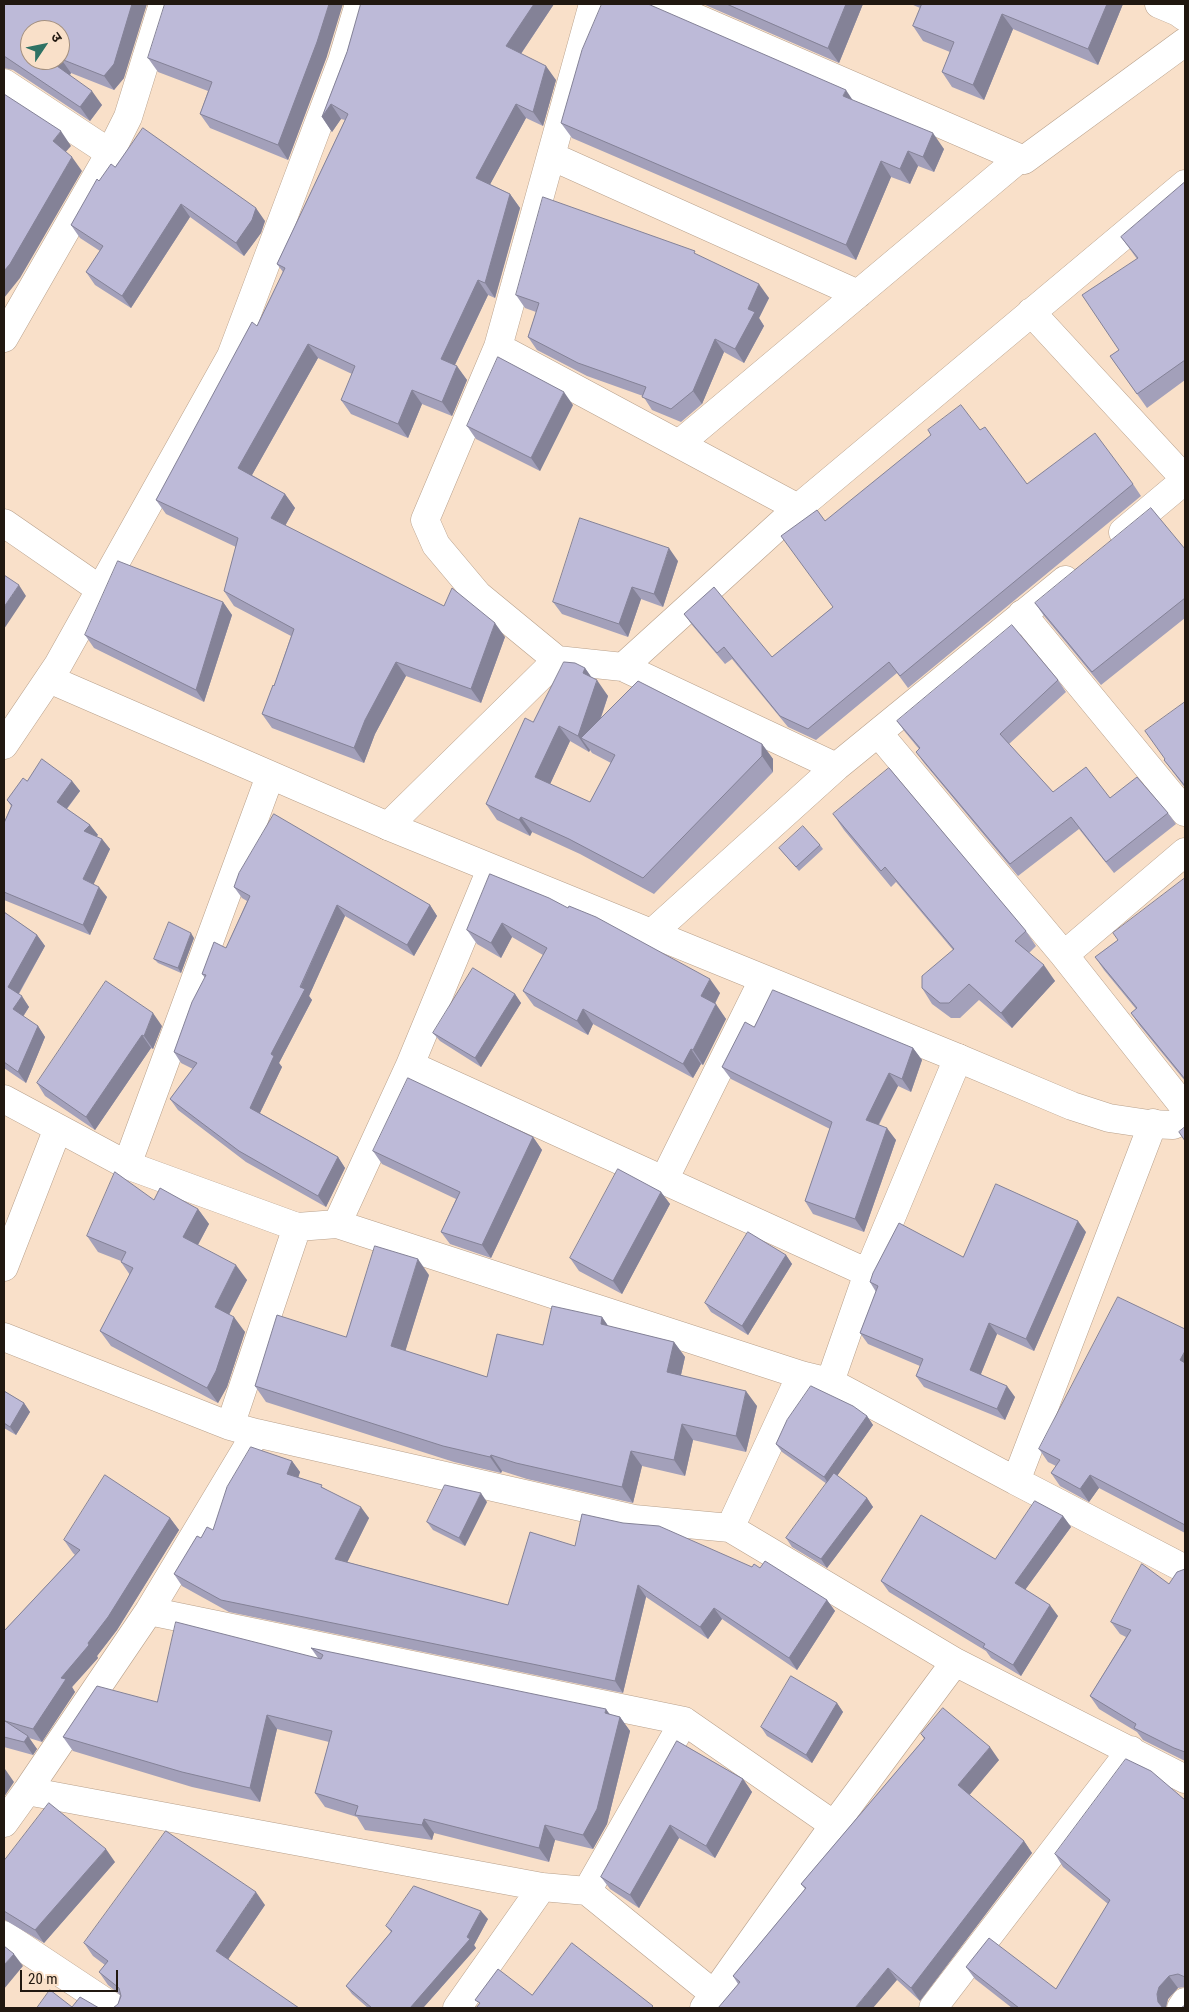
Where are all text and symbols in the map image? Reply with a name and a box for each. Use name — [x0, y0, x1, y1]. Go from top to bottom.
north arrow — [20, 20, 70, 70]
text: उ — [48, 29, 66, 45]
scale bar — [22, 1960, 120, 1992]
text: 20 m — [28, 1970, 58, 1988]

